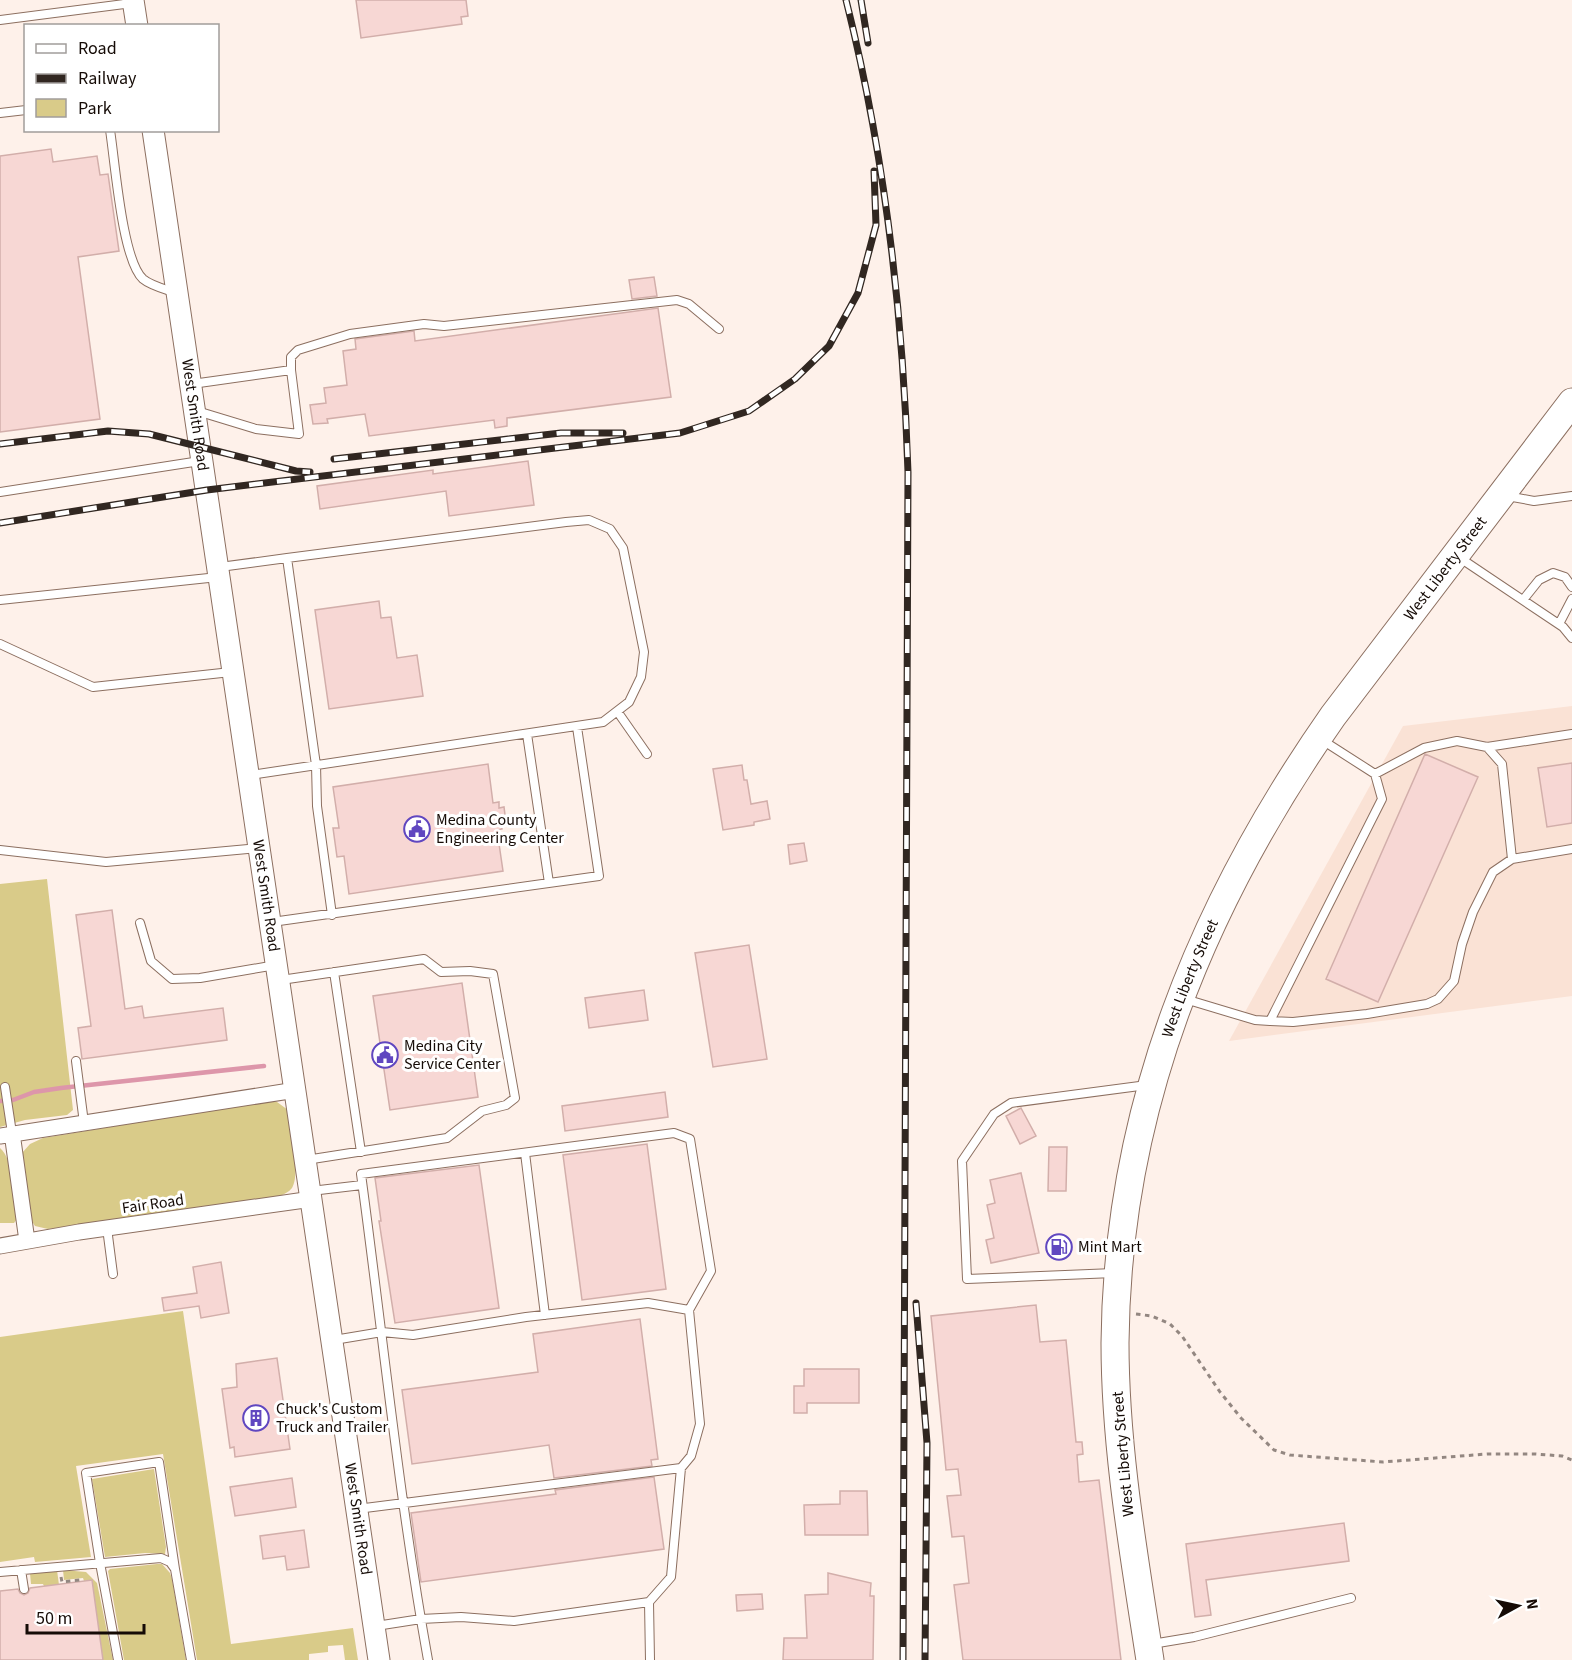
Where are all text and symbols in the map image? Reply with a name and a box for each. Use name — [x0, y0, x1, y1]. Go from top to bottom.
legend — [24, 24, 219, 132]
text: Road — [78, 36, 117, 61]
text: Railway — [78, 66, 137, 91]
text: Park — [78, 96, 112, 121]
street label: West Smith Road — [176, 357, 214, 472]
street label: West Liberty Street — [1398, 511, 1492, 625]
place label: Medina County Engineering Center — [436, 809, 564, 849]
public building icon: Medina County Engineering Center — [402, 814, 432, 844]
street label: West Smith Road — [247, 838, 285, 953]
street label: West Liberty Street — [1156, 915, 1224, 1040]
place label: Medina City Service Center — [404, 1035, 501, 1075]
public building icon: Medina City Service Center — [370, 1040, 400, 1070]
street label: Fair Road — [121, 1189, 185, 1219]
fuel station icon: Mint Mart — [1044, 1232, 1074, 1262]
place label: Mint Mart — [1078, 1236, 1142, 1258]
street label: West Liberty Street — [1107, 1390, 1139, 1518]
place label: Chuck's Custom Truck and Trailer — [276, 1398, 388, 1438]
building icon: Chuck's Custom Truck and Trailer — [241, 1403, 271, 1433]
street label: West Smith Road — [339, 1461, 377, 1576]
north arrow — [1488, 1576, 1548, 1636]
scale bar — [27, 1597, 144, 1635]
text: N — [1520, 1597, 1543, 1611]
text: 50 m — [36, 1606, 72, 1631]

